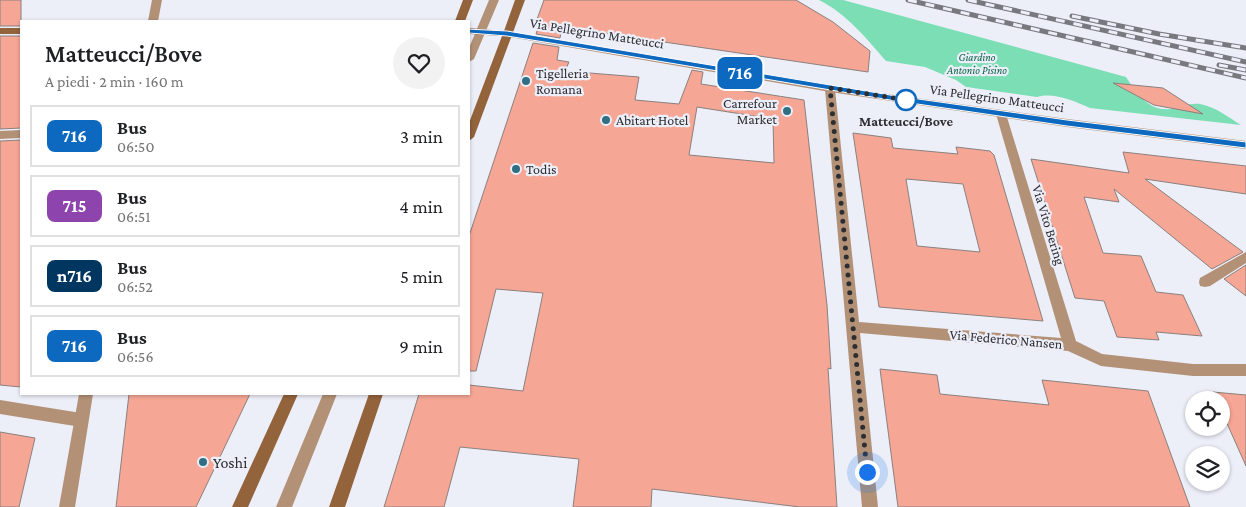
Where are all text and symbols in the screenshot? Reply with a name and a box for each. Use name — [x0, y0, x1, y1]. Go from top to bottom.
street label: Via Pellegrino Matteucci — [529, 14, 666, 52]
button: heart — [393, 37, 445, 89]
text: Matteucci/Bove — [45, 40, 202, 67]
park label: Giardino Antonio Pisino — [946, 51, 1007, 76]
line badge: 716 — [711, 57, 769, 89]
text: 716 — [727, 63, 753, 83]
place label: Tigelleria Romana — [536, 65, 589, 97]
text: A piedi · 2 min · 160 m — [45, 73, 184, 90]
marker: Tigelleria Romana — [520, 75, 532, 87]
street label: Via Pellegrino Matteucci — [929, 81, 1066, 115]
marker: Matteucci/Bove — [895, 89, 917, 111]
place label: Carrefour Market — [723, 95, 777, 127]
marker: Carrefour Market — [781, 105, 793, 117]
place label: Abitart Hotel — [616, 112, 689, 128]
place label: Matteucci/Bove — [859, 113, 953, 129]
marker: Abitart Hotel — [600, 114, 612, 126]
text: Bus — [117, 117, 147, 138]
text: 716 — [62, 126, 87, 146]
text: 3 min — [400, 126, 443, 147]
text: 06:50 — [117, 138, 154, 155]
place label: Todis — [526, 161, 557, 177]
marker: Todis — [510, 163, 522, 175]
street label: Via Vito Bering — [1029, 183, 1069, 267]
text: Bus — [117, 187, 147, 208]
text: 715 — [62, 196, 87, 216]
text: 4 min — [399, 196, 443, 217]
text: 06:51 — [117, 208, 151, 225]
text: Bus — [117, 257, 147, 278]
text: n716 — [57, 266, 92, 286]
text: 5 min — [400, 266, 443, 287]
text: 06:52 — [117, 278, 153, 295]
street label: Via Federico Nansen — [949, 326, 1063, 352]
text: Bus — [117, 327, 147, 348]
text: 716 — [62, 336, 87, 356]
text: 9 min — [399, 336, 443, 357]
text: 06:56 — [117, 348, 154, 365]
map controls — [1185, 391, 1230, 491]
button: locate — [1185, 391, 1230, 436]
button: layers — [1185, 446, 1230, 491]
place label: Yoshi — [213, 454, 247, 471]
marker: Yoshi — [197, 456, 209, 468]
your location — [855, 460, 880, 485]

